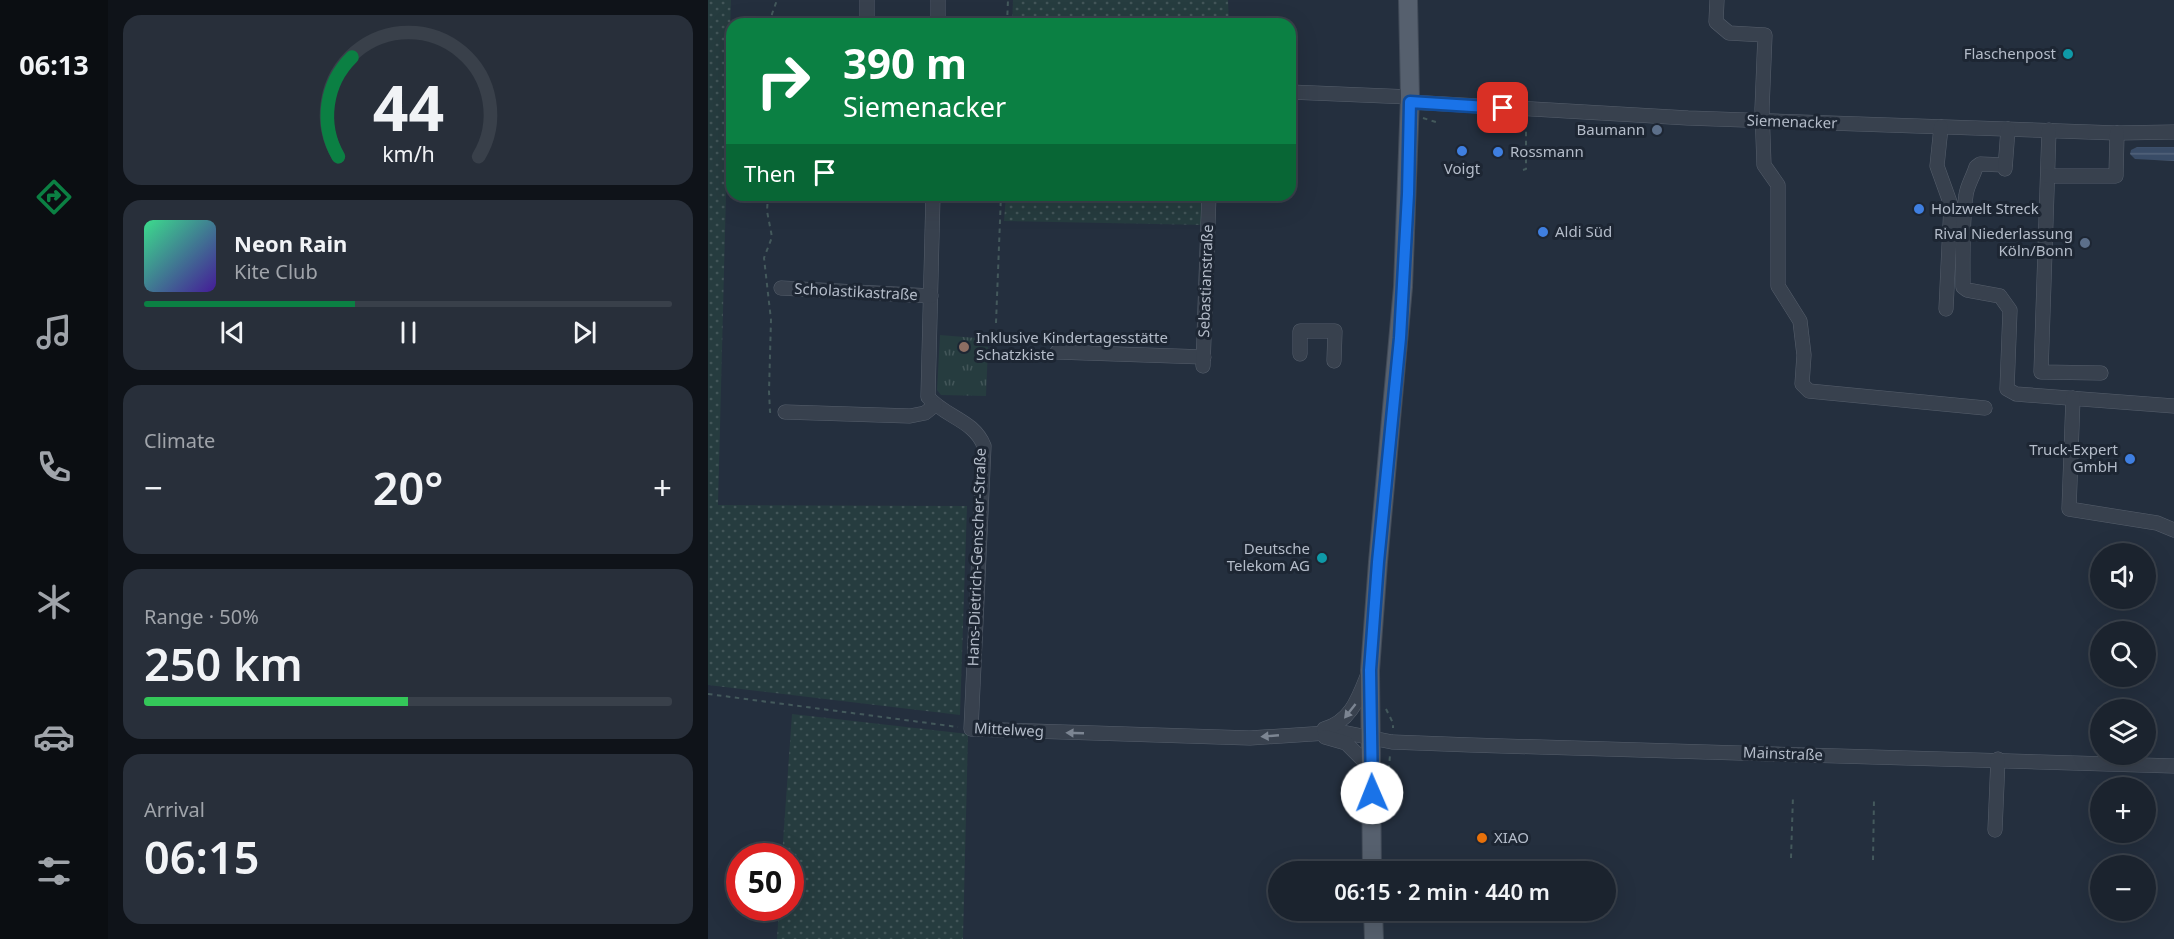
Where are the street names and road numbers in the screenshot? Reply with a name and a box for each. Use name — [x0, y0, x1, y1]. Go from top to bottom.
street label: Siemenacker — [1746, 109, 1838, 133]
street label: Sebastianstraße — [1193, 224, 1217, 338]
street label: Scholastikastraße — [794, 278, 918, 304]
street label: Hans-Dietrich-Genscher-Straße — [962, 447, 990, 667]
street label: Mittelweg — [974, 717, 1045, 741]
street label: Mainstraße — [1743, 742, 1823, 764]

